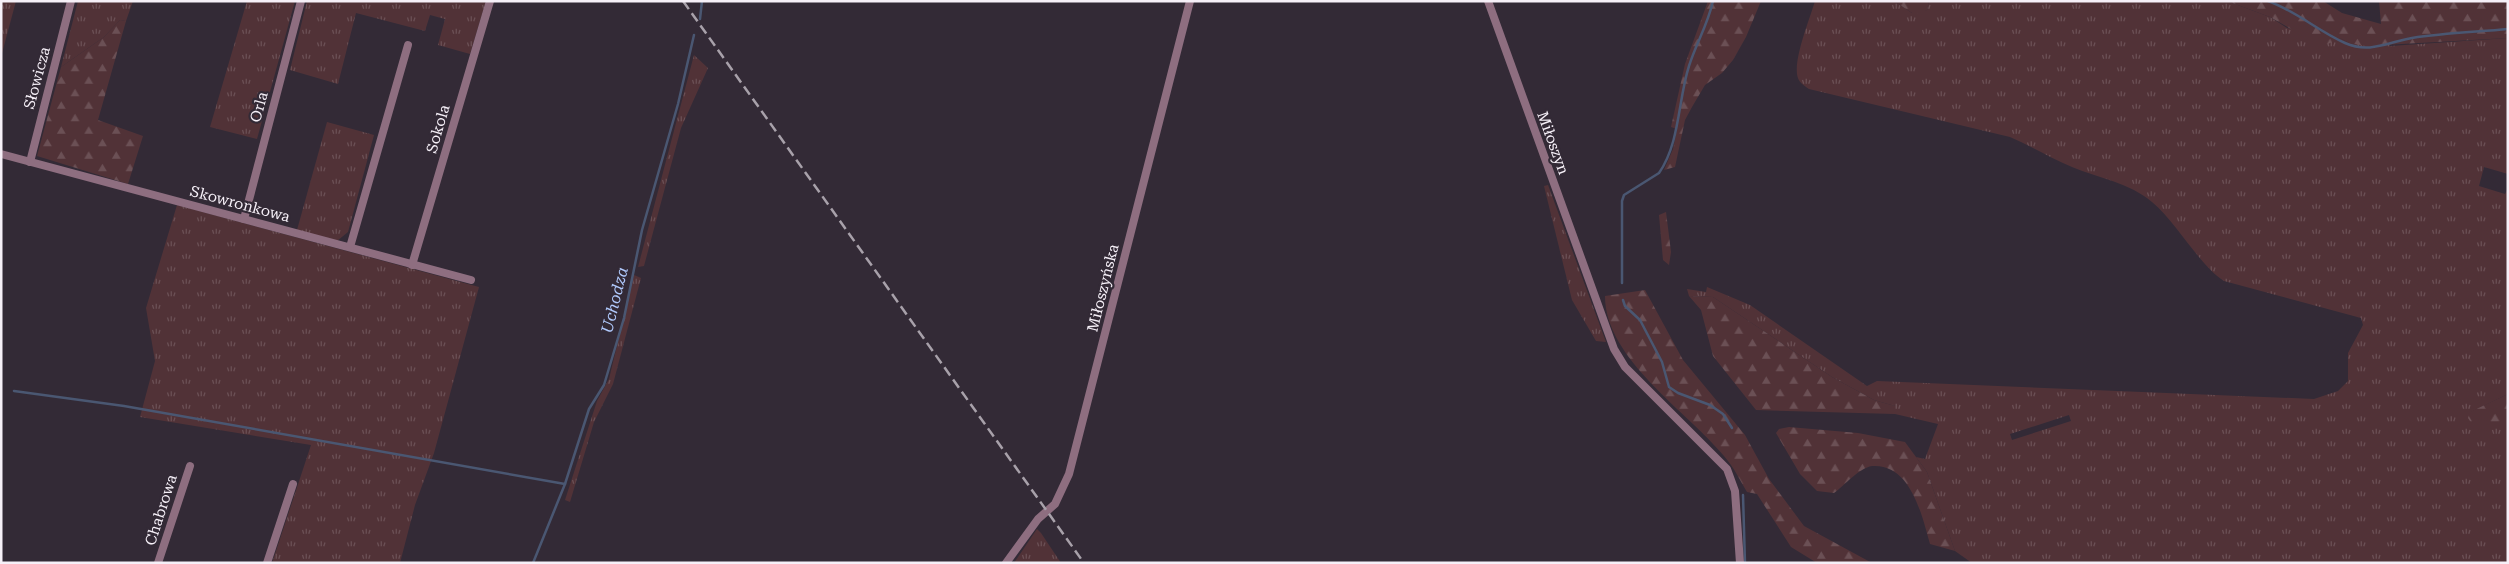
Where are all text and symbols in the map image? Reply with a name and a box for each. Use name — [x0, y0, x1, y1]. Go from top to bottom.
street label: Słowicza — [20, 45, 54, 111]
street label: Orla — [246, 90, 272, 124]
street label: Sokola — [422, 103, 454, 155]
street label: Miłoszyn — [1533, 109, 1573, 177]
street label: Skowronkowa — [188, 182, 292, 226]
street label: Miłoszyńska — [1083, 242, 1123, 334]
water label: Uchodza — [597, 265, 632, 335]
street label: Chabrowa — [141, 472, 181, 548]

